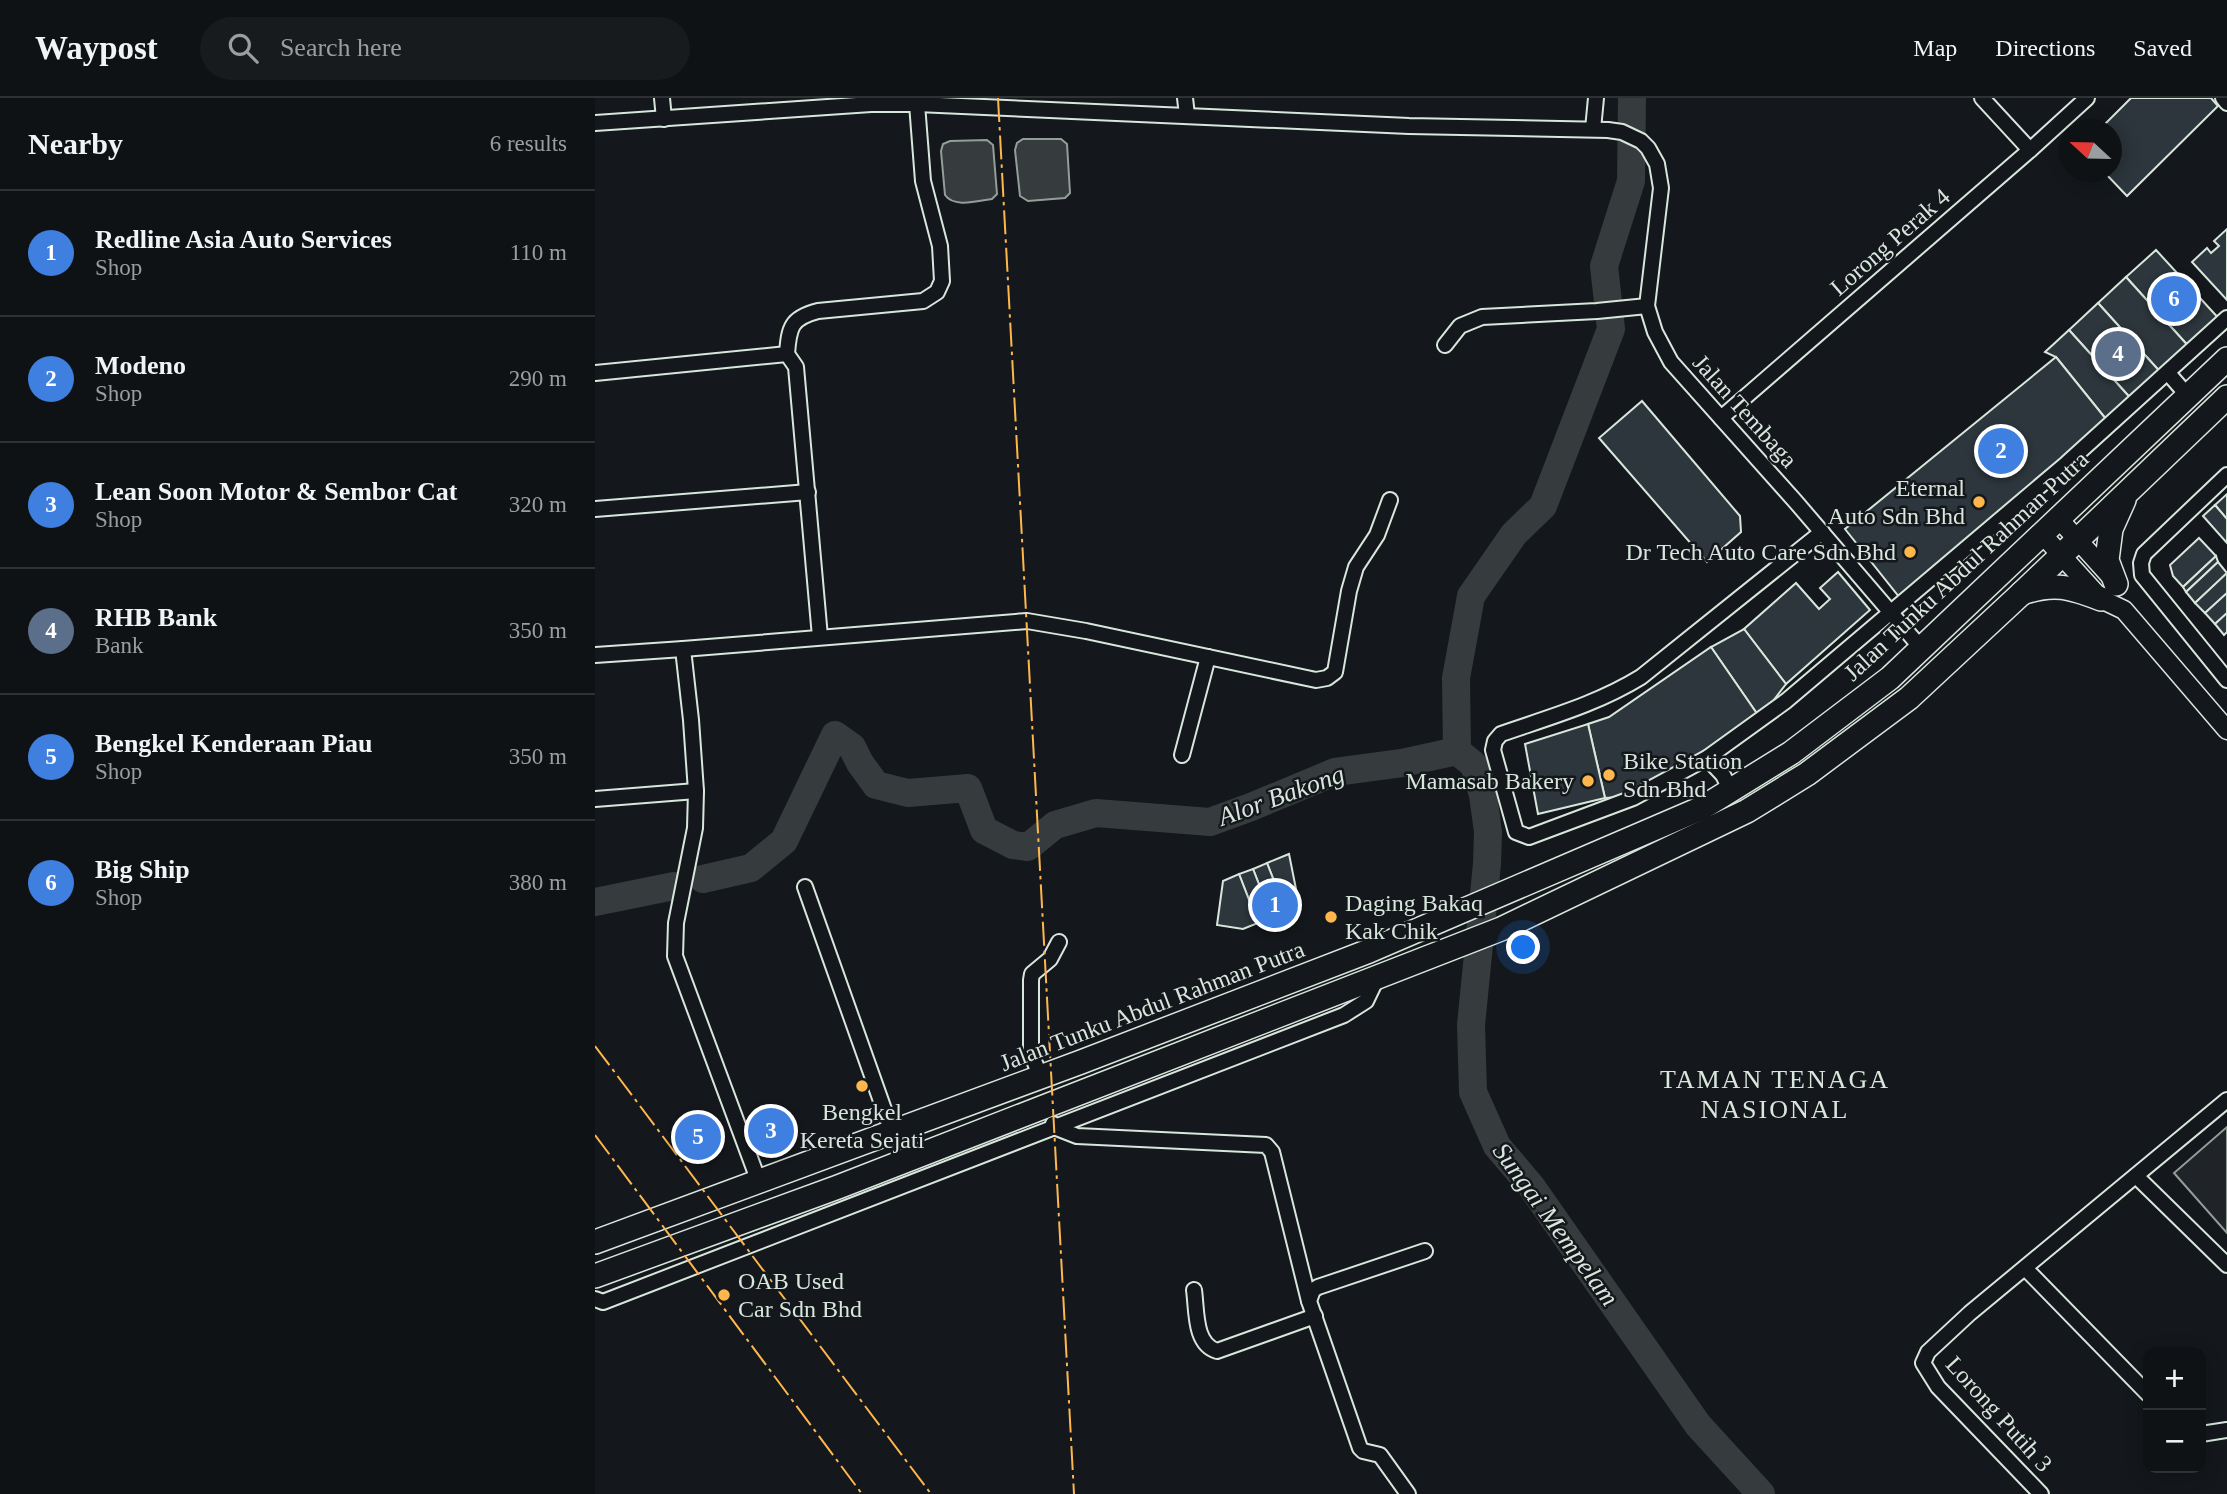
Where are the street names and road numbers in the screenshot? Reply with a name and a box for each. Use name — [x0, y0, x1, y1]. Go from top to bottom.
street label: Lorong Perak 4 — [1825, 183, 1955, 301]
street label: Jalan Tembaga — [1688, 349, 1803, 473]
street label: Jalan Tunku Abdul Rahman Putra — [1839, 446, 2094, 686]
street label: Jalan Tunku Abdul Rahman Putra — [996, 936, 1308, 1076]
street label: Lorong Putih 3 — [1941, 1351, 2057, 1477]

